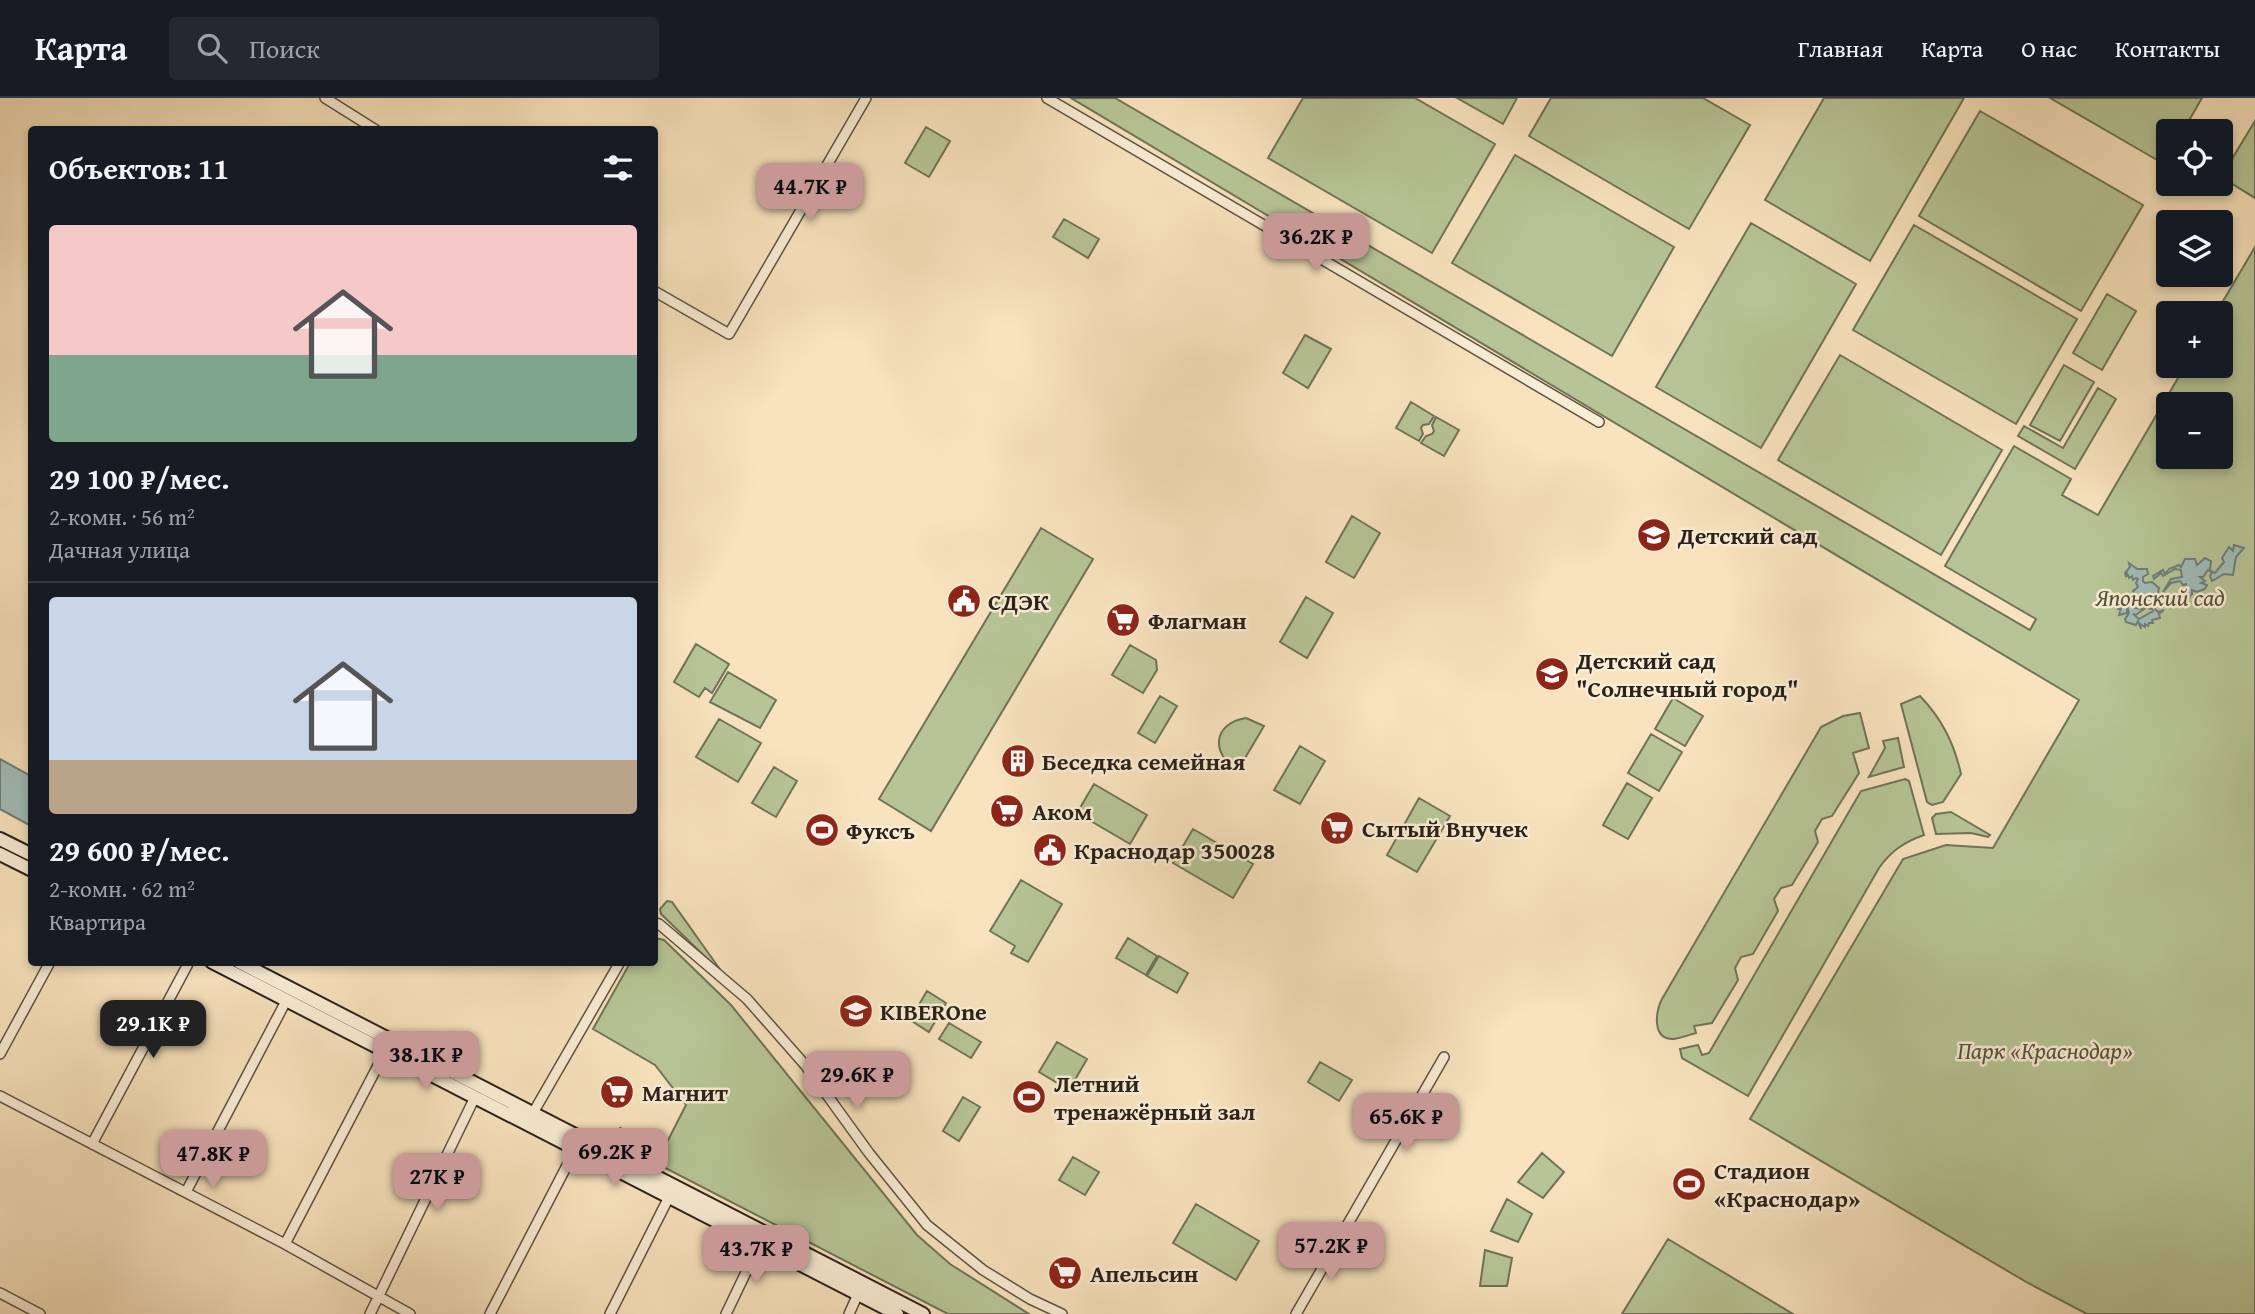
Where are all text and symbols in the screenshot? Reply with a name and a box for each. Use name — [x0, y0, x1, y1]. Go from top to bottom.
search box — [169, 17, 659, 80]
text: Карта — [35, 24, 127, 72]
icon: search — [193, 29, 231, 67]
text: Поиск — [249, 29, 320, 68]
text: Главная — [1798, 31, 1883, 66]
text: Карта — [1921, 31, 1983, 66]
text: О нас — [2021, 31, 2077, 66]
text: Контакты — [2115, 31, 2220, 66]
map controls — [2156, 119, 2233, 469]
button: locate — [2156, 119, 2233, 196]
text: Объектов: 11 — [49, 146, 229, 190]
icon: filters — [599, 149, 637, 187]
pin: 44.7K ₽ — [745, 164, 875, 223]
text: 44.7K ₽ — [773, 169, 847, 202]
button: layers — [2156, 210, 2233, 287]
pin: 36.2K ₽ — [1251, 214, 1381, 273]
text: 36.2K ₽ — [1279, 219, 1353, 252]
icon: home — [280, 271, 406, 397]
button: + — [2156, 301, 2233, 378]
button: − — [2156, 392, 2233, 469]
text: 29 100 ₽/мес. — [49, 456, 230, 500]
text: 2-комн. · 56 m² — [49, 500, 195, 533]
school or university icon: Детский сад — [1635, 516, 1673, 554]
place label: Детский сад — [1677, 518, 1818, 553]
text: Дачная улица — [49, 533, 190, 566]
park label: Японский сад — [2094, 580, 2225, 615]
public building icon: СДЭК — [945, 582, 983, 620]
place label: СДЭК — [988, 584, 1049, 619]
supermarket icon: Флагман — [1104, 601, 1142, 639]
place label: Флагман — [1148, 603, 1247, 638]
icon: home — [280, 643, 406, 769]
place label: Детский сад "Солнечный город" — [1575, 643, 1799, 706]
school or university icon: Детский сад "Солнечный город" — [1533, 655, 1571, 693]
building icon: Беседка семейная — [999, 742, 1037, 780]
place label: Беседка семейная — [1042, 744, 1245, 779]
supermarket icon: Аком — [988, 792, 1026, 830]
place label: Аком — [1032, 794, 1092, 829]
supermarket icon: Сытый Внучек — [1318, 809, 1356, 847]
sports icon: Фуксъ — [803, 811, 841, 849]
place label: Сытый Внучек — [1362, 811, 1528, 846]
place label: Фуксъ — [846, 813, 915, 848]
text: 29 600 ₽/мес. — [49, 828, 230, 872]
public building icon: Краснодар 350028 — [1031, 831, 1069, 869]
place label: Краснодар 350028 — [1074, 833, 1275, 868]
text: 2-комн. · 62 m² — [49, 872, 195, 905]
text: Квартира — [49, 905, 146, 938]
school or university icon: KIBEROne — [837, 992, 875, 1030]
place label: KIBEROne — [880, 994, 987, 1029]
pin: 29.1K ₽ — [88, 1000, 218, 1060]
text: 29.1K ₽ — [116, 1006, 190, 1039]
pin: 38.1K ₽ — [361, 1032, 491, 1091]
park label: Парк «Краснодар» — [1957, 1033, 2133, 1068]
text: 38.1K ₽ — [389, 1037, 463, 1070]
pin: 29.6K ₽ — [792, 1052, 922, 1111]
text: 29.6K ₽ — [820, 1057, 894, 1090]
place label: Летний тренажёрный зал — [1054, 1066, 1255, 1129]
supermarket icon: Магнит — [598, 1073, 636, 1111]
place label: Магнит — [642, 1075, 728, 1110]
sports icon: Летний тренажёрный зал — [1010, 1078, 1048, 1116]
pin: 65.6K ₽ — [1341, 1094, 1471, 1153]
text: 65.6K ₽ — [1369, 1099, 1443, 1132]
pin: 69.2K ₽ — [550, 1128, 680, 1188]
pin: 47.8K ₽ — [148, 1130, 278, 1190]
text: 69.2K ₽ — [578, 1134, 652, 1167]
text: 47.8K ₽ — [176, 1136, 250, 1169]
place label: Стадион «Краснодар» — [1714, 1153, 1860, 1216]
pin: 27K ₽ — [388, 1154, 486, 1213]
text: 27K ₽ — [409, 1159, 465, 1192]
sports icon: Стадион «Краснодар» — [1670, 1165, 1708, 1203]
pin: 57.2K ₽ — [1266, 1222, 1396, 1282]
pin: 43.7K ₽ — [691, 1226, 821, 1285]
text: 57.2K ₽ — [1294, 1228, 1368, 1261]
text: 43.7K ₽ — [719, 1231, 793, 1264]
supermarket icon: Апельсин — [1046, 1254, 1084, 1292]
place label: Апельсин — [1090, 1256, 1199, 1291]

